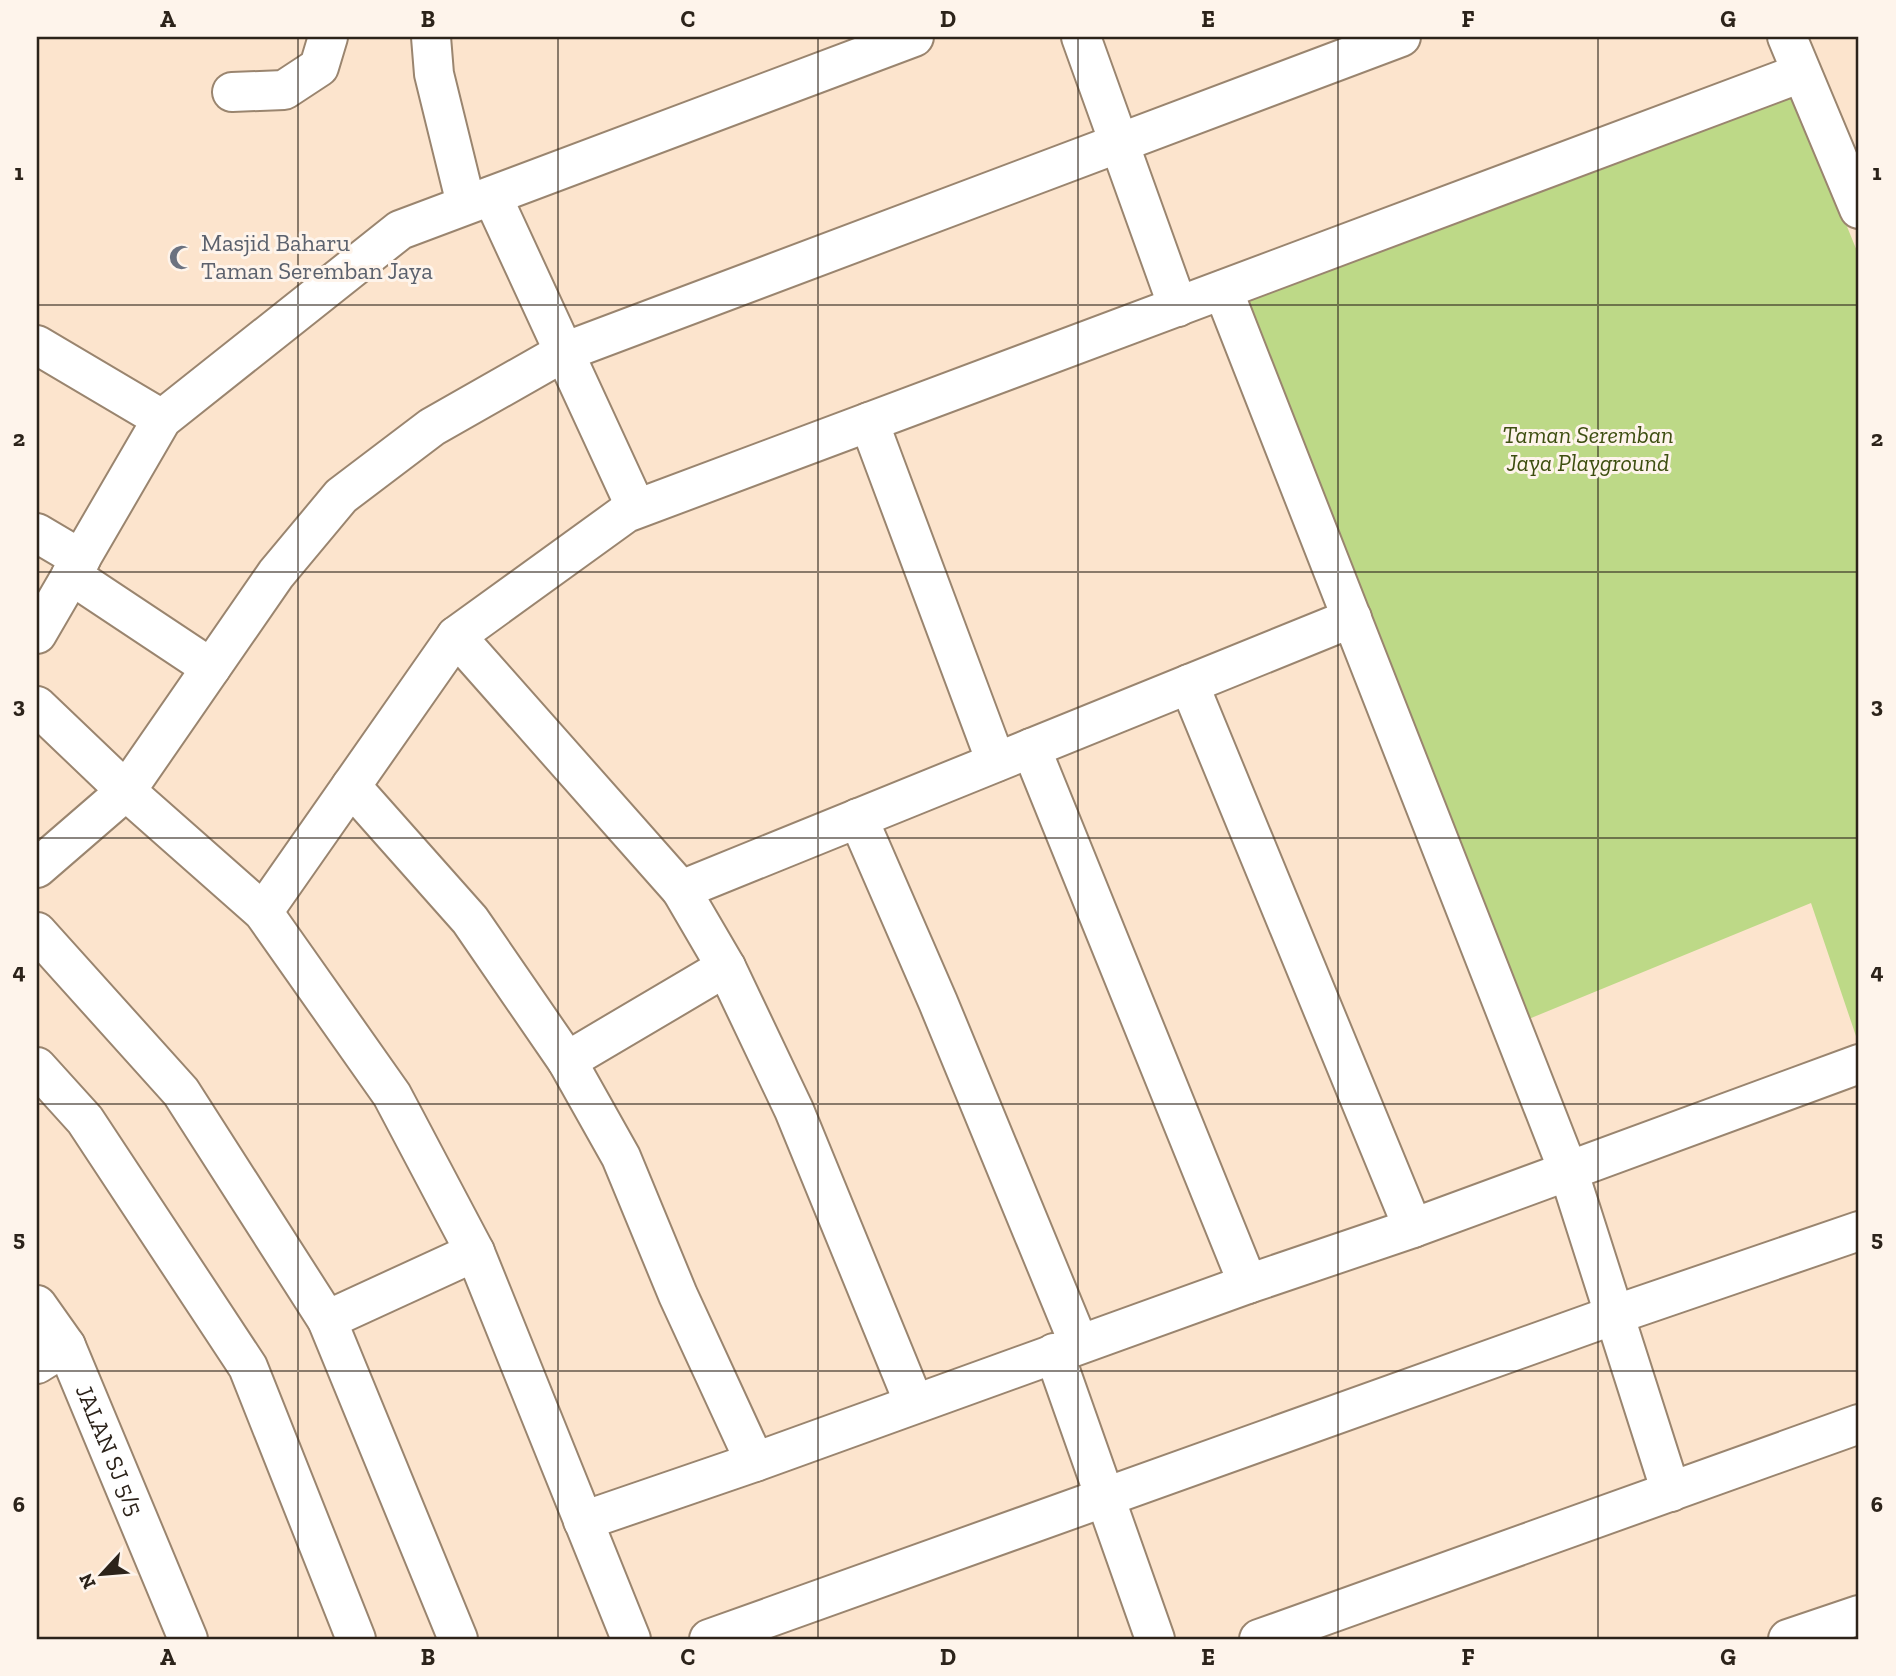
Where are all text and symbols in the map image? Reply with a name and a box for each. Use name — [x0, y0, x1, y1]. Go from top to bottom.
text: A — [160, 5, 176, 33]
text: B — [421, 5, 435, 33]
text: C — [681, 5, 695, 33]
text: D — [940, 5, 956, 33]
text: E — [1201, 5, 1215, 33]
text: F — [1461, 5, 1475, 33]
text: G — [1720, 5, 1736, 33]
text: 1 — [14, 158, 24, 186]
text: 1 — [1872, 158, 1882, 186]
place label: Masjid Baharu Taman Seremban Jaya — [201, 228, 433, 285]
mosque icon: Masjid Baharu Taman Seremban Jaya — [167, 243, 195, 271]
park label: Taman Seremban Jaya Playground — [1502, 420, 1674, 477]
text: 2 — [13, 424, 25, 452]
text: 2 — [1871, 424, 1883, 452]
text: 3 — [13, 691, 25, 719]
text: 3 — [1871, 691, 1883, 719]
text: 4 — [12, 957, 26, 985]
text: 4 — [1870, 957, 1884, 985]
text: 5 — [13, 1224, 25, 1252]
text: 5 — [1871, 1224, 1883, 1252]
street label: JALAN SJ 5/5 — [70, 1380, 150, 1520]
text: 6 — [13, 1490, 25, 1518]
text: 6 — [1871, 1490, 1883, 1518]
north arrow — [66, 1540, 136, 1610]
text: N — [74, 1570, 101, 1593]
text: A — [160, 1643, 176, 1671]
text: B — [421, 1643, 435, 1671]
text: C — [681, 1643, 695, 1671]
text: D — [940, 1643, 956, 1671]
text: E — [1201, 1643, 1215, 1671]
text: F — [1461, 1643, 1475, 1671]
text: G — [1720, 1643, 1736, 1671]

